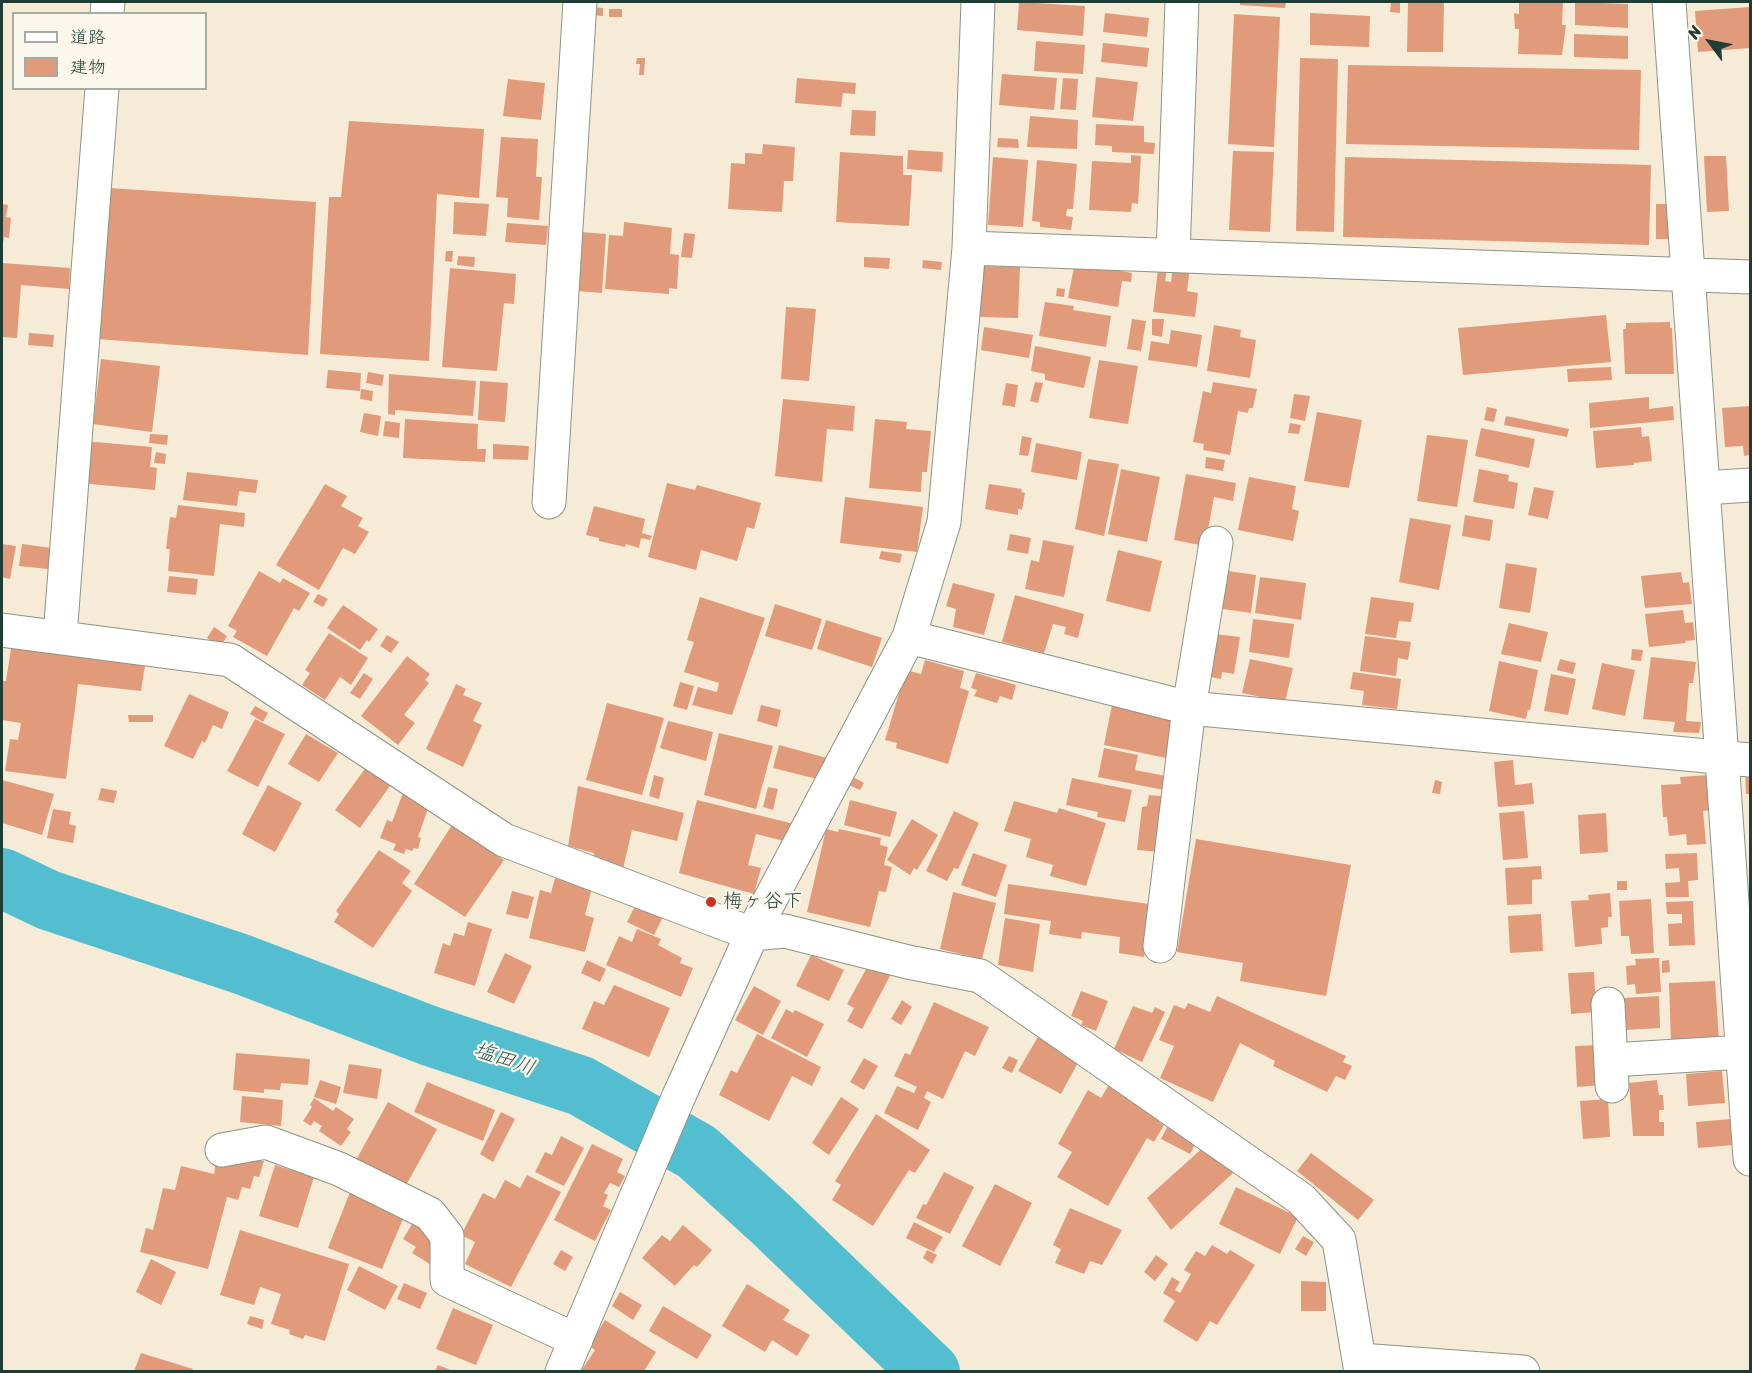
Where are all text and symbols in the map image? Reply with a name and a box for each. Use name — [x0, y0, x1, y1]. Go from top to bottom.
legend — [12, 12, 207, 90]
north arrow — [1680, 12, 1740, 72]
text: N — [1679, 20, 1710, 45]
text: 道路 — [70, 21, 106, 53]
text: 建物 — [70, 51, 106, 83]
place label: 梅ヶ谷下 — [723, 890, 803, 914]
marker: 梅ヶ谷下 — [704, 895, 718, 909]
water label: 塩田川 — [470, 1038, 538, 1082]

